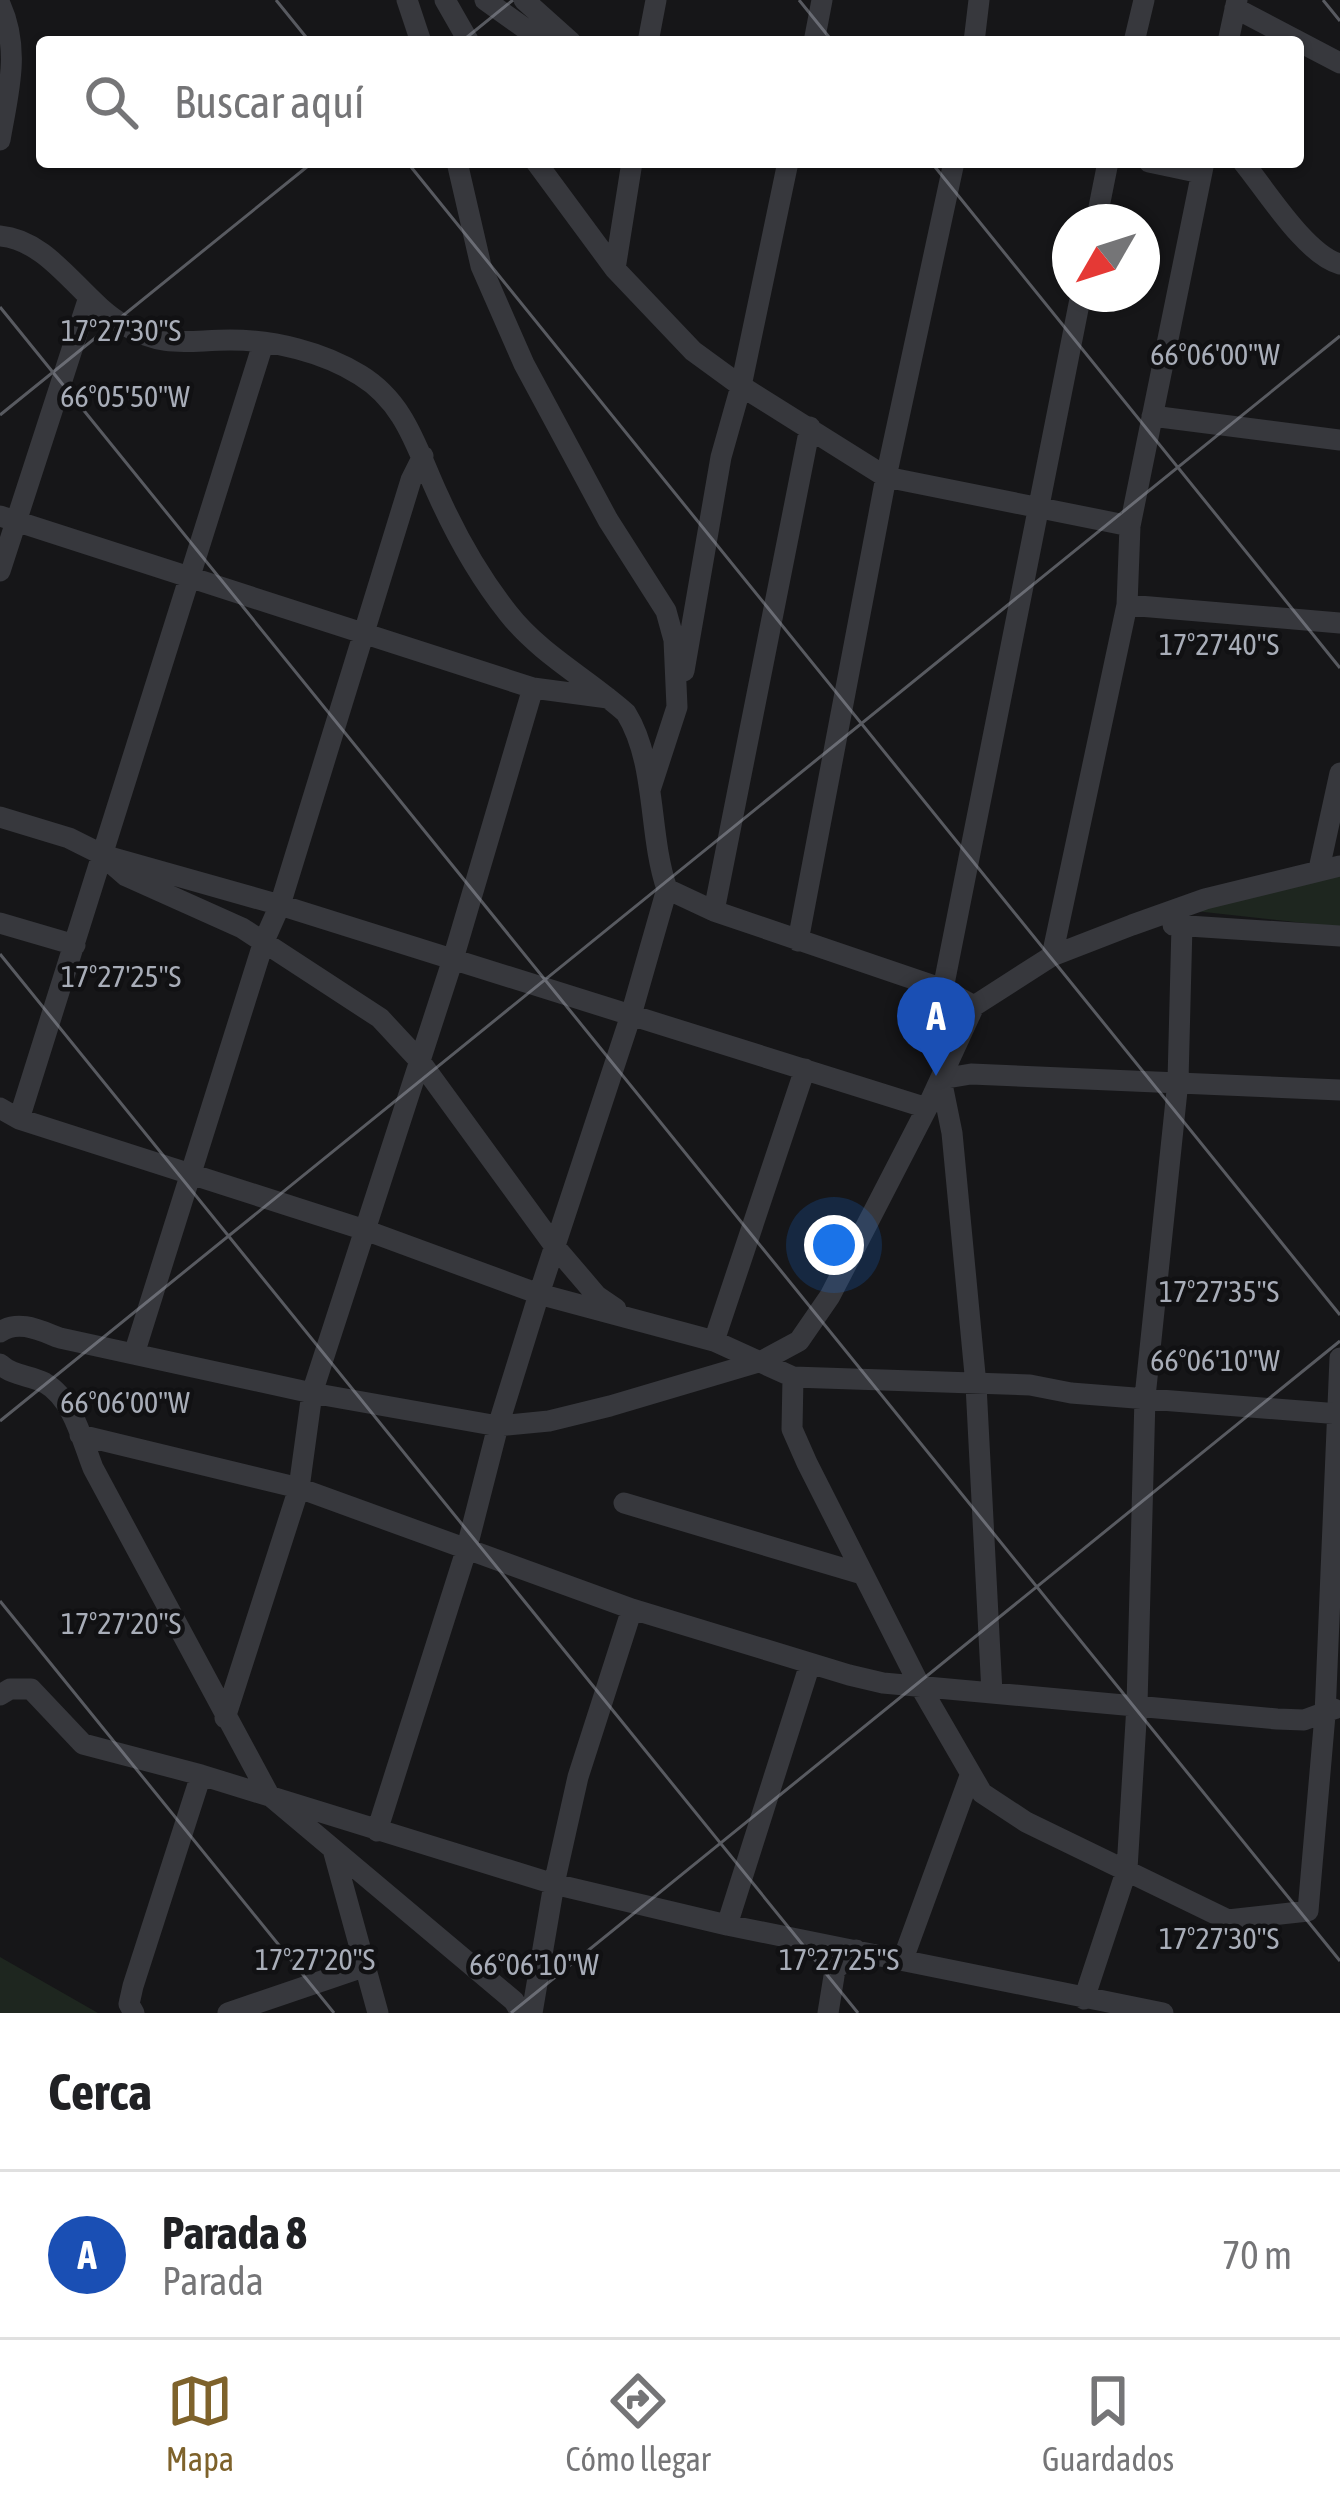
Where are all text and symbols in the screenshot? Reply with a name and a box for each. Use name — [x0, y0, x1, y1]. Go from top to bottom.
search box — [36, 36, 1304, 168]
icon: search — [78, 69, 144, 135]
text: Buscar aquí — [174, 76, 364, 128]
north arrow — [1052, 204, 1160, 312]
text: 17°27'30"S — [61, 313, 181, 347]
text: 66°06'00"W — [1150, 337, 1280, 371]
text: 66°05'50"W — [60, 379, 190, 413]
text: 17°27'40"S — [1159, 627, 1279, 661]
text: 17°27'25"S — [61, 959, 181, 993]
pin: A — [897, 977, 975, 1076]
your location — [804, 1215, 864, 1275]
text: 17°27'35"S — [1159, 1274, 1279, 1308]
text: 66°06'10"W — [1150, 1343, 1280, 1377]
text: 66°06'00"W — [60, 1385, 190, 1419]
text: 17°27'20"S — [61, 1606, 181, 1640]
text: 17°27'30"S — [1159, 1921, 1279, 1955]
text: 17°27'20"S — [255, 1942, 375, 1976]
text: 17°27'25"S — [779, 1942, 899, 1976]
text: 66°06'10"W — [469, 1947, 599, 1981]
text: Cerca — [48, 2062, 152, 2121]
text: Parada 8 — [162, 2207, 307, 2259]
text: A — [77, 2233, 97, 2277]
text: 70 m — [1222, 2233, 1292, 2277]
text: Parada — [162, 2259, 264, 2303]
tab: Mapa — [166, 2368, 234, 2478]
tab: Cómo llegar — [566, 2368, 711, 2478]
tab: Guardados — [1042, 2368, 1174, 2478]

